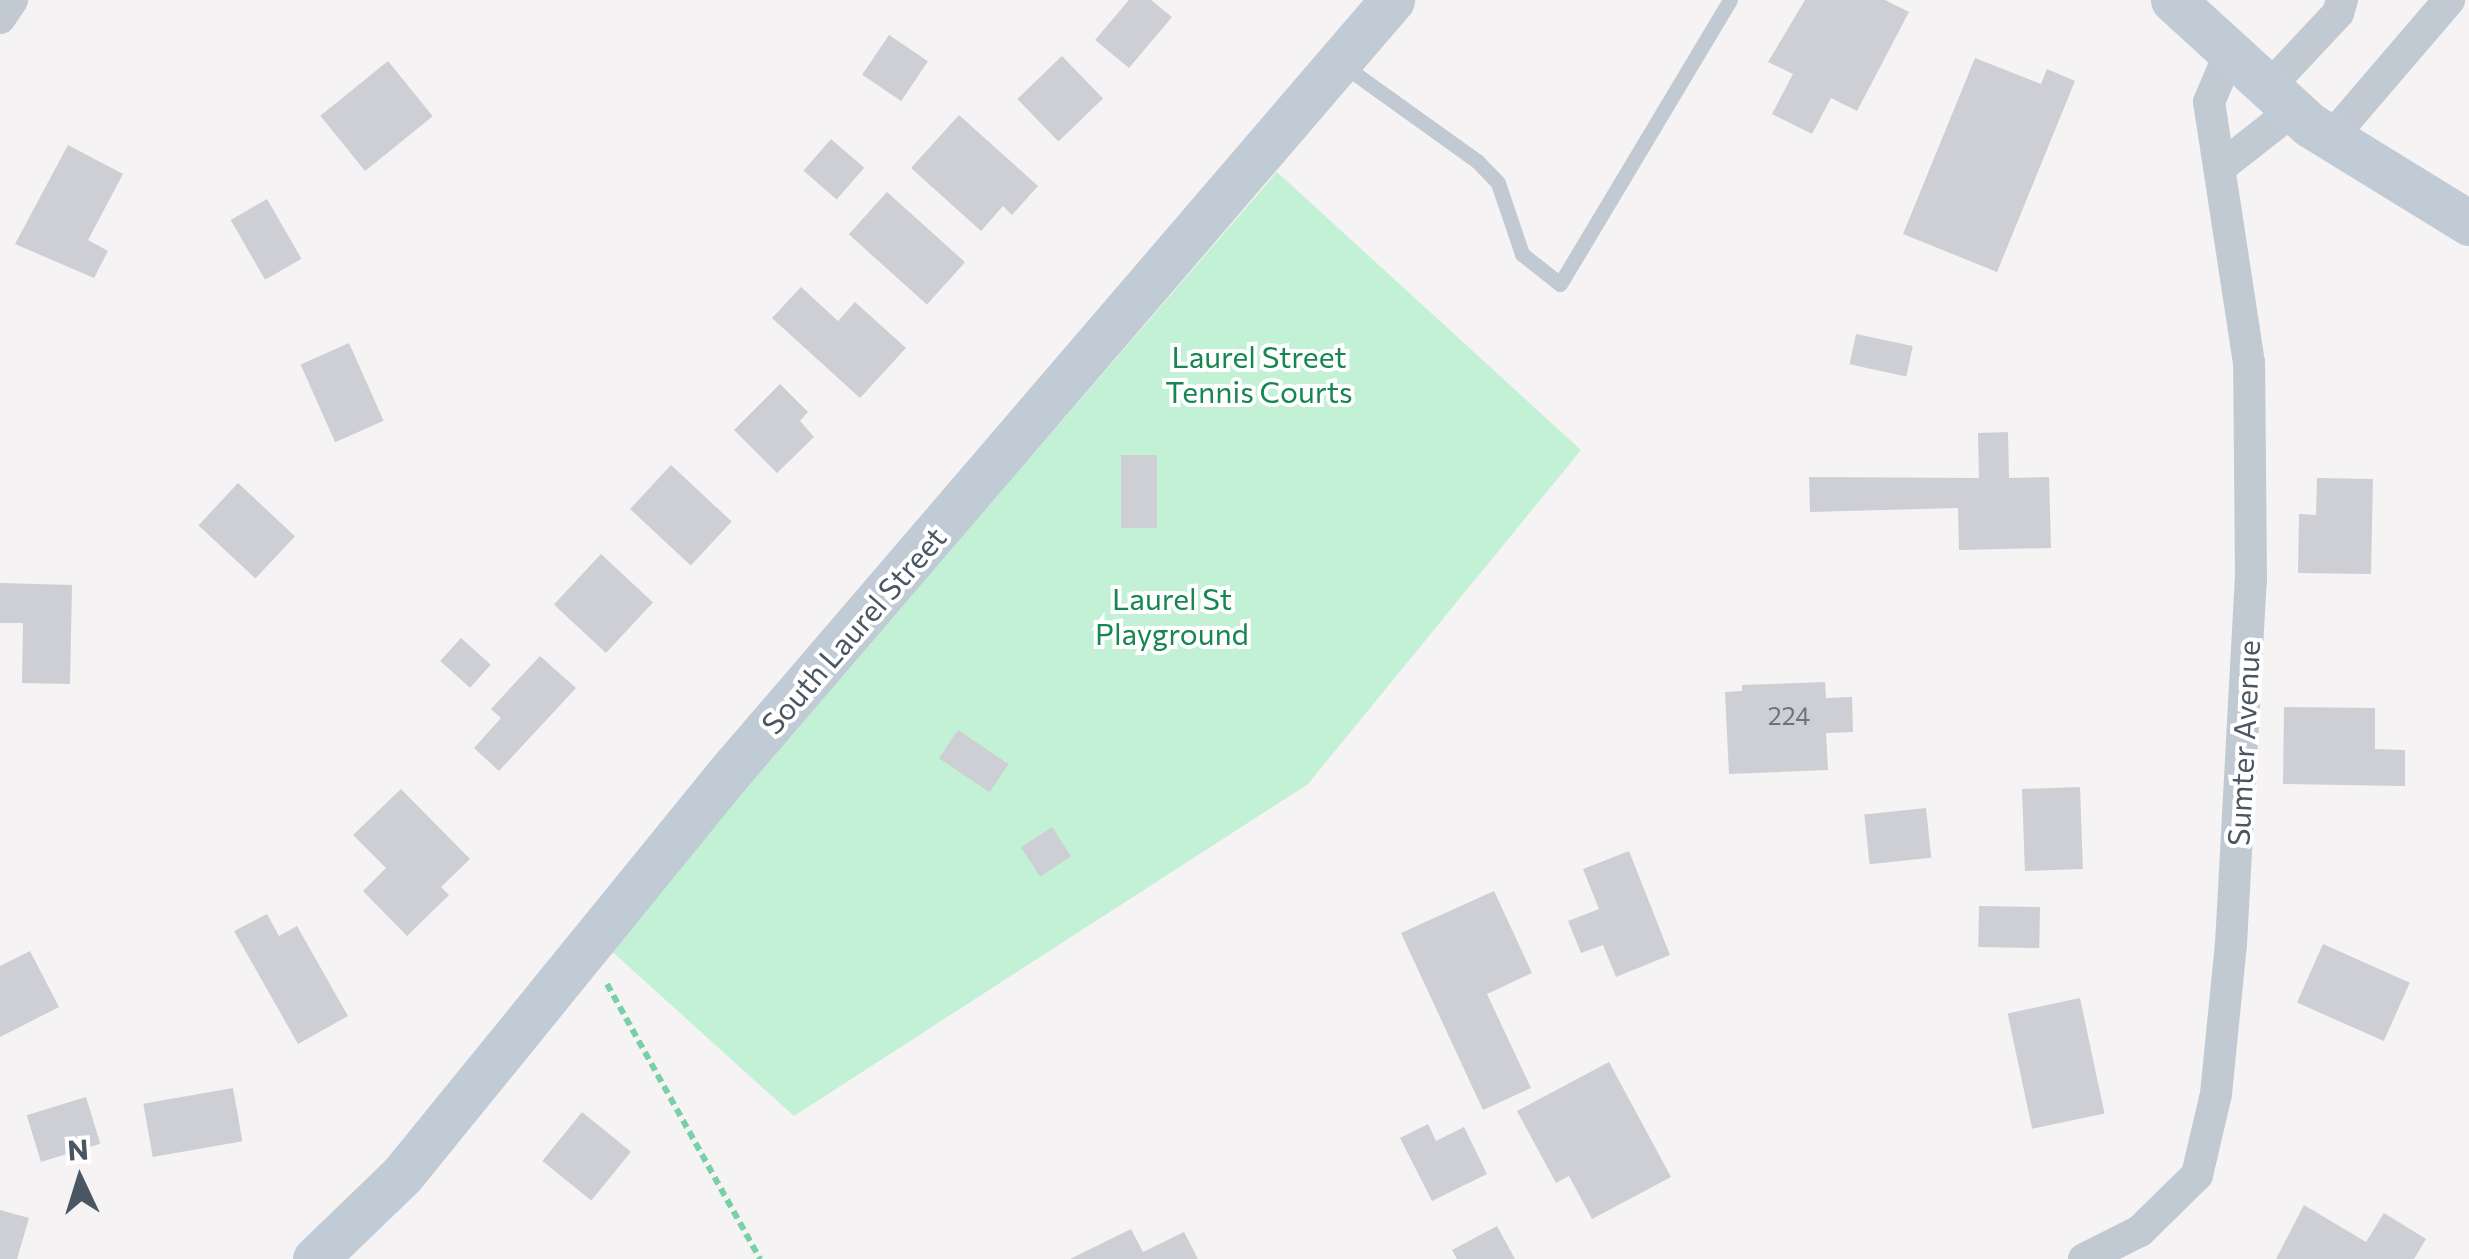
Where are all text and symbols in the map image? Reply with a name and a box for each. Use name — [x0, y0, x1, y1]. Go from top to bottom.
park label: Laurel Street Tennis Courts — [1165, 338, 1353, 408]
street label: South Laurel Street — [753, 519, 953, 741]
park label: Laurel St Playground — [1095, 580, 1249, 650]
street label: Sumter Avenue — [2220, 639, 2266, 847]
house number: 224 — [1768, 700, 1810, 730]
north arrow — [30, 1129, 130, 1229]
text: N — [66, 1131, 90, 1167]

